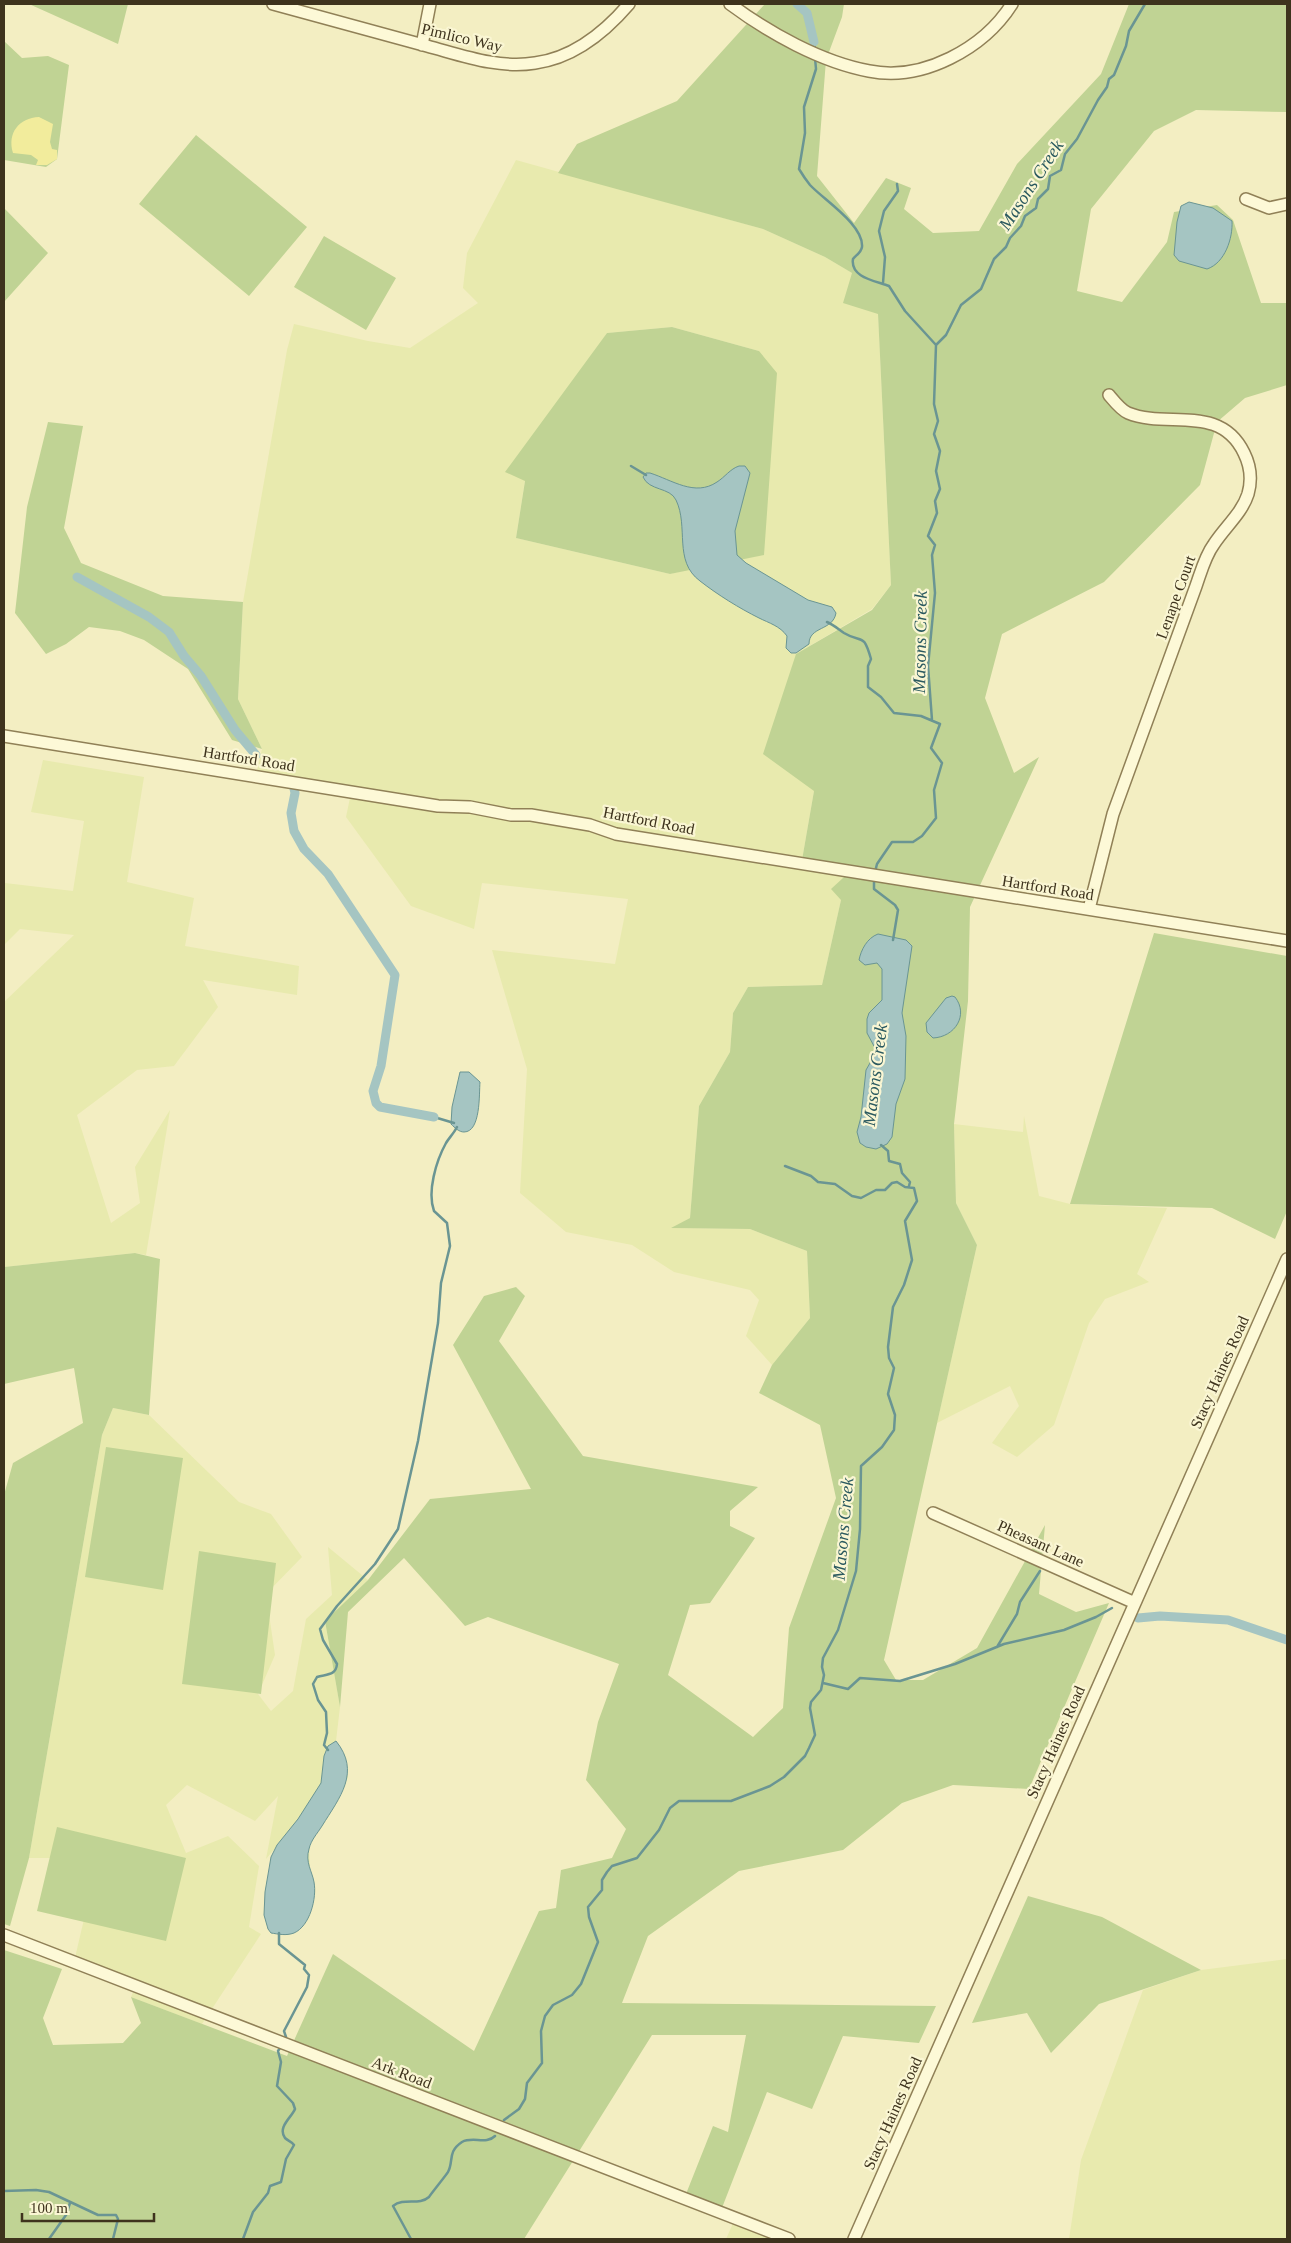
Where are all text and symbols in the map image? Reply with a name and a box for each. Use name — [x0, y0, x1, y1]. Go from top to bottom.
street label: Pimlico Way — [420, 20, 504, 56]
water label: Masons Creek — [994, 136, 1068, 234]
street label: Lenape Court — [1153, 553, 1200, 642]
water label: Masons Creek — [909, 589, 931, 695]
street label: Hartford Road — [202, 743, 296, 774]
street label: Hartford Road — [602, 803, 696, 838]
street label: Hartford Road — [1001, 872, 1095, 903]
water label: Masons Creek — [859, 1022, 891, 1128]
street label: Stacy Haines Road — [1187, 1313, 1253, 1432]
water label: Masons Creek — [828, 1476, 858, 1582]
street label: Pheasant Lane — [995, 1517, 1087, 1570]
street label: Stacy Haines Road — [1023, 1683, 1089, 1802]
street label: Ark Road — [370, 2053, 434, 2092]
street label: Stacy Haines Road — [860, 2054, 926, 2173]
scale bar — [22, 2190, 155, 2222]
text: 100 m — [30, 2200, 68, 2216]

